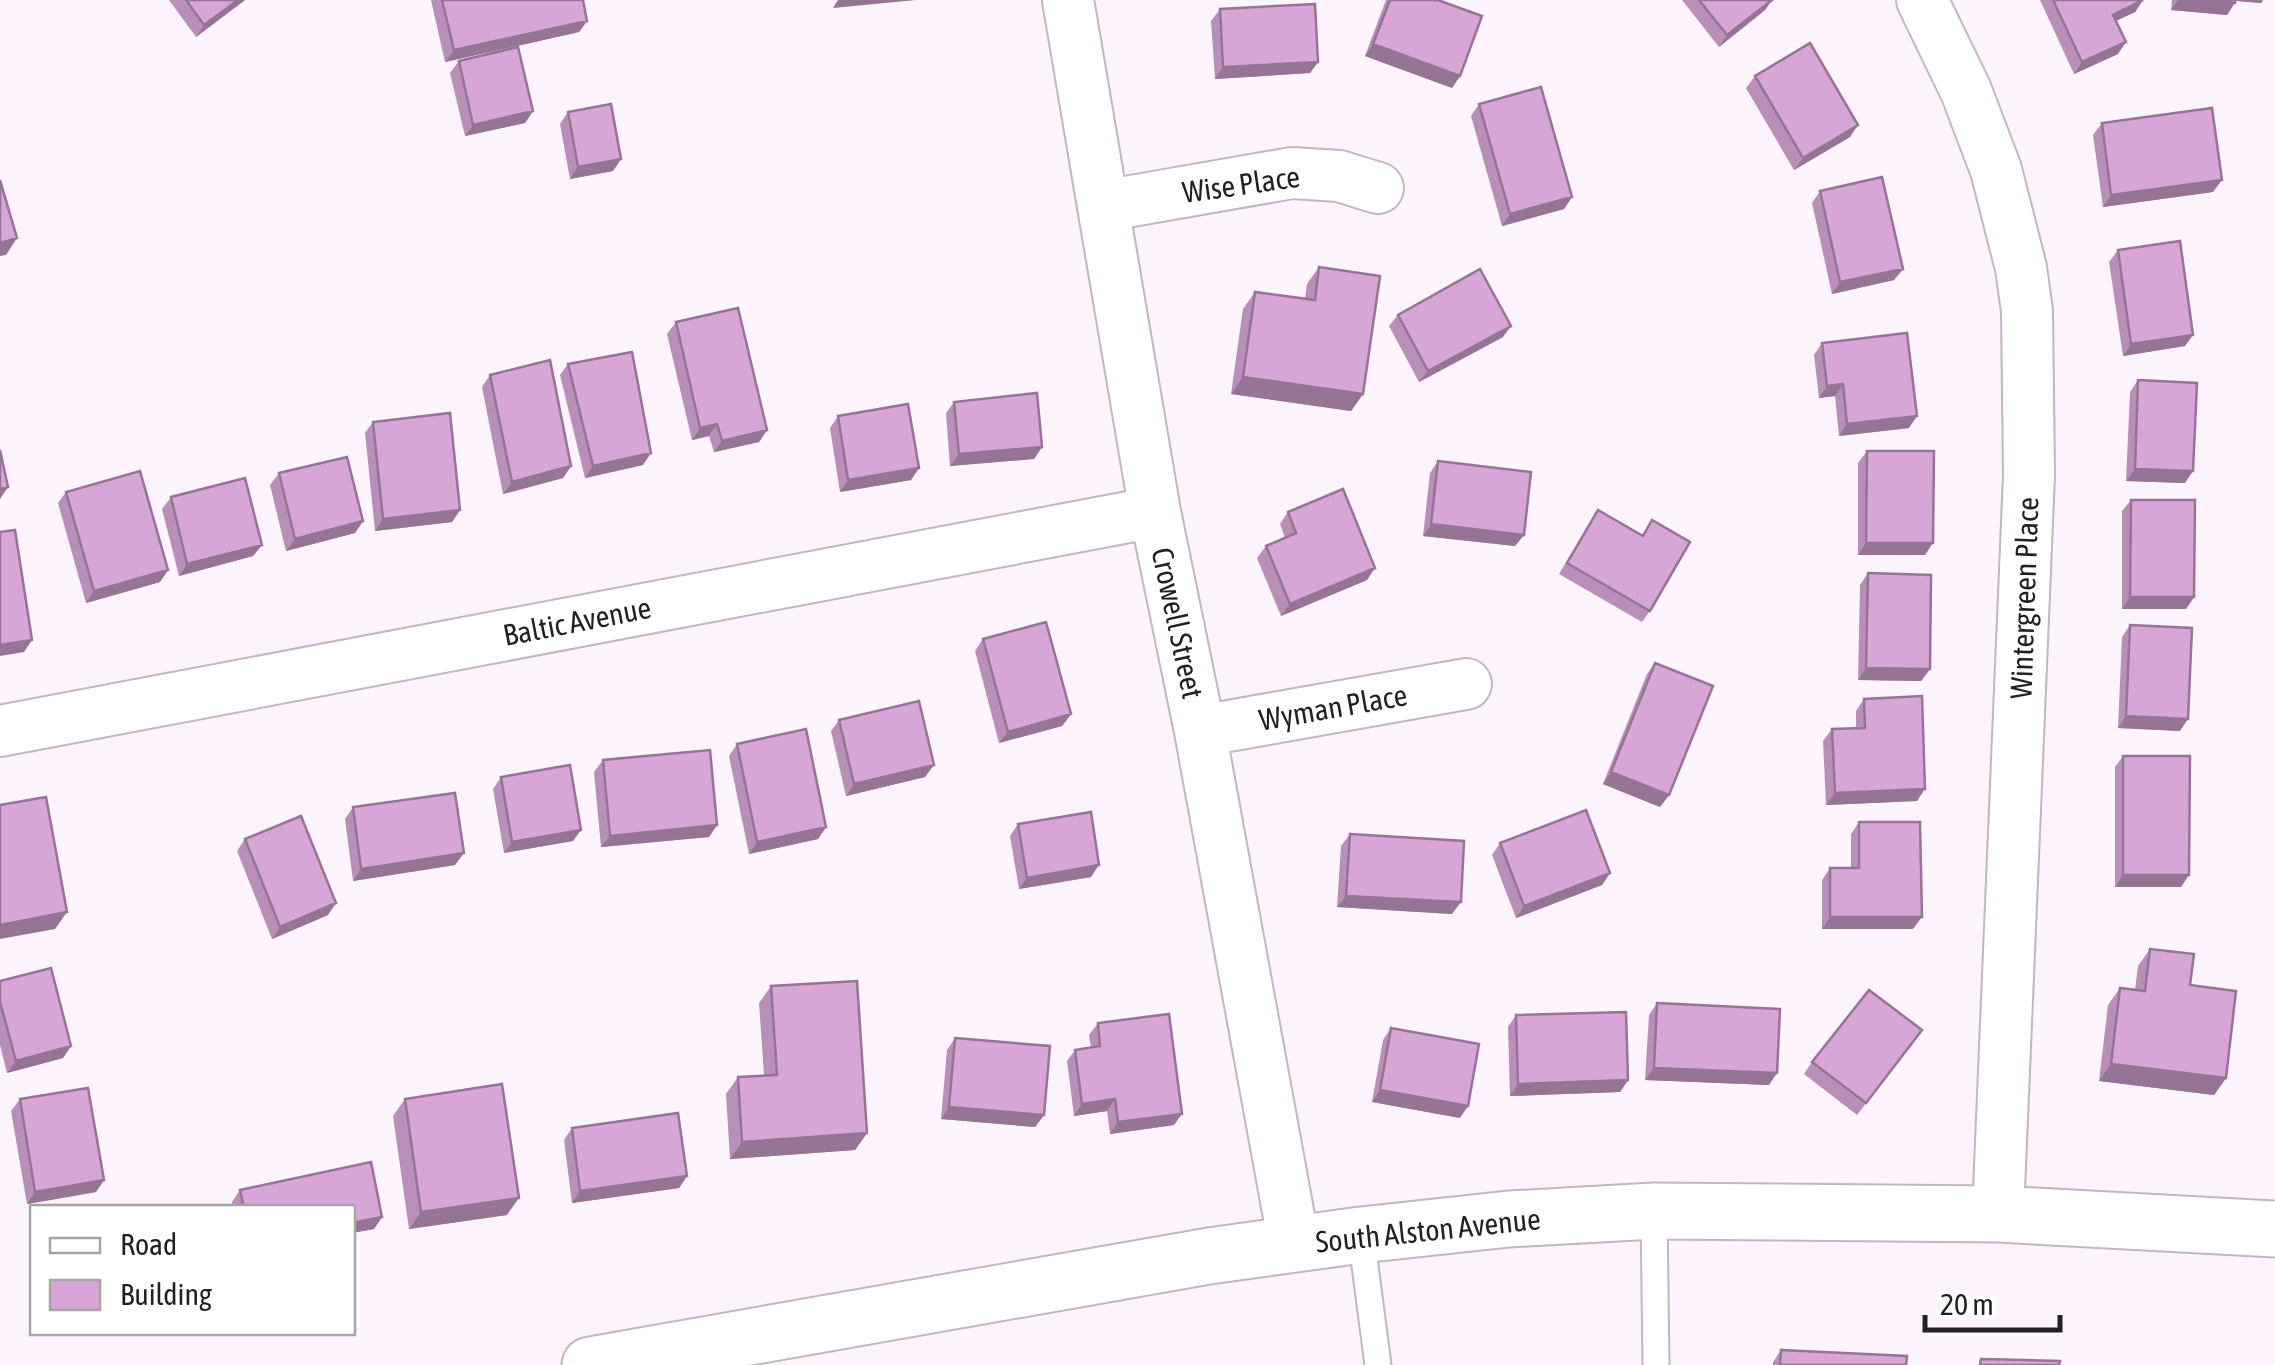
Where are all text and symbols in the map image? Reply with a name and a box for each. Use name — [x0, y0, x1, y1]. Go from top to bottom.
street label: Wise Place — [1180, 159, 1302, 209]
street label: Wintergreen Place — [2003, 496, 2045, 700]
street label: Crowell Street — [1145, 545, 1211, 701]
street label: Baltic Avenue — [500, 590, 654, 652]
street label: Wyman Place — [1256, 677, 1410, 737]
street label: South Alston Avenue — [1314, 1201, 1542, 1259]
legend — [30, 1205, 355, 1335]
text: Road — [120, 1227, 177, 1261]
scale bar — [1925, 1270, 2060, 1332]
text: Building — [120, 1277, 212, 1311]
text: 20 m — [1940, 1287, 1994, 1321]

